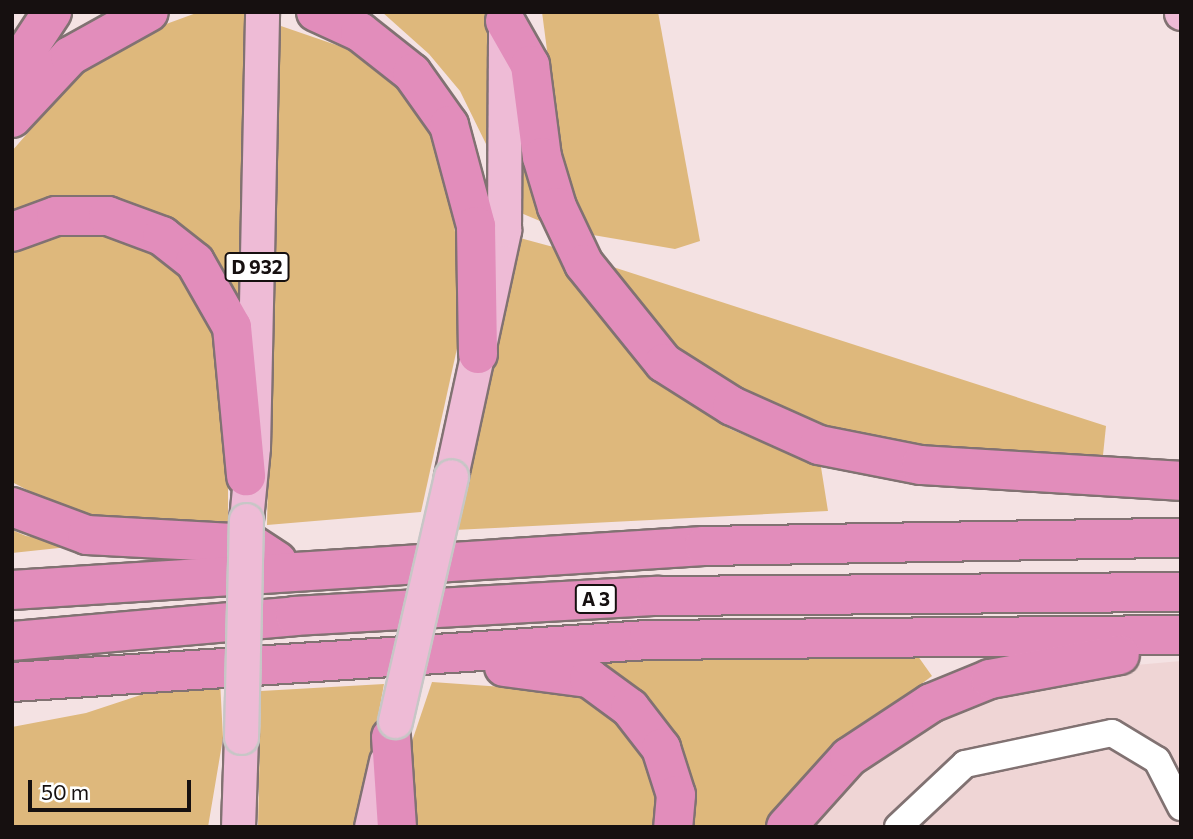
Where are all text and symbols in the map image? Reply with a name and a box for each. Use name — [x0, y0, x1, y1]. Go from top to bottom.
road number: D 932 — [224, 252, 290, 282]
road number: A 3 — [573, 584, 619, 614]
scale bar — [32, 766, 194, 810]
text: 50 m — [41, 779, 89, 804]

